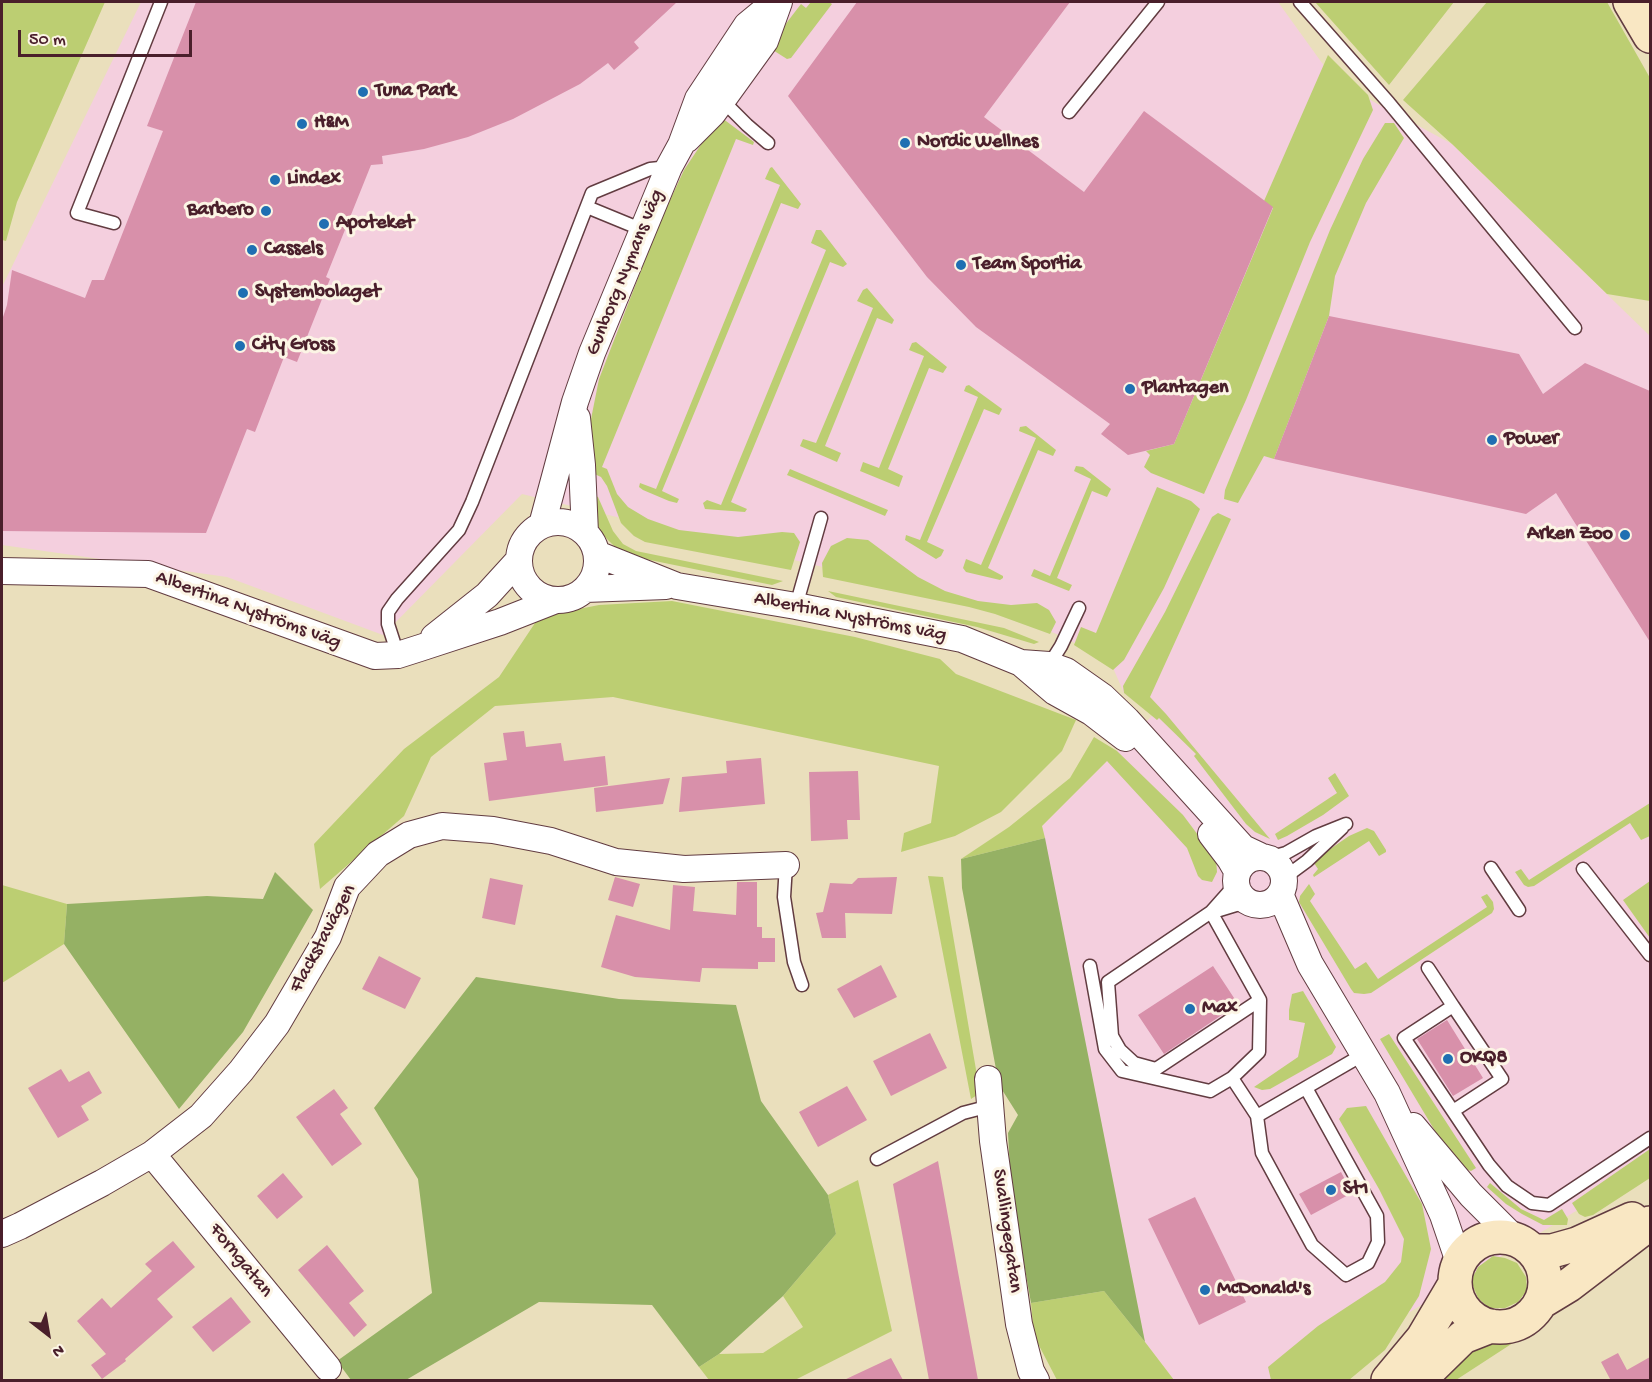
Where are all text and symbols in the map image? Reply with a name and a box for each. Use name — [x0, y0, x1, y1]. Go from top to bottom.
scale bar — [21, 18, 195, 56]
text: 50 m — [29, 30, 66, 51]
place label: Tuna Park — [375, 80, 456, 104]
marker: Tuna Park — [356, 85, 370, 99]
place label: H&M — [314, 112, 349, 136]
marker: H&M — [295, 117, 309, 131]
place label: Nordic Wellnes — [917, 131, 1038, 155]
marker: Nordic Wellnes — [898, 136, 912, 150]
place label: Lindex — [287, 168, 341, 192]
marker: Lindex — [268, 173, 282, 187]
street label: Gunborg Nymans väg — [582, 187, 670, 359]
place label: Barbero — [187, 199, 254, 223]
marker: Barbero — [259, 204, 273, 218]
place label: Apoteket — [336, 212, 414, 236]
marker: Apoteket — [317, 217, 331, 231]
place label: Cassels — [264, 238, 323, 262]
marker: Cassels — [245, 243, 259, 257]
place label: Team Sportia — [973, 253, 1081, 277]
marker: Team Sportia — [954, 258, 968, 272]
place label: Systembolaget — [255, 281, 380, 305]
marker: Systembolaget — [236, 286, 250, 300]
place label: City Gross — [252, 334, 335, 358]
marker: City Gross — [233, 339, 247, 353]
place label: Plantagen — [1142, 377, 1229, 401]
marker: Plantagen — [1123, 382, 1137, 396]
place label: Power — [1504, 428, 1558, 452]
marker: Power — [1485, 433, 1499, 447]
place label: Arken Zoo — [1527, 523, 1613, 547]
marker: Arken Zoo — [1618, 528, 1632, 542]
street label: Albertina Nyströms väg — [152, 566, 344, 656]
street label: Albertina Nyströms väg — [752, 588, 948, 648]
street label: Flackstavägen — [285, 881, 363, 997]
place label: Max — [1202, 997, 1237, 1021]
marker: Max — [1183, 1002, 1197, 1016]
place label: OKQ8 — [1460, 1047, 1507, 1071]
marker: OKQ8 — [1441, 1052, 1455, 1066]
street label: Svallingegatan — [985, 1168, 1027, 1294]
place label: St1 — [1343, 1178, 1369, 1202]
marker: St1 — [1324, 1183, 1338, 1197]
street label: Forngatan — [203, 1219, 277, 1303]
place label: McDonald's — [1217, 1278, 1310, 1302]
marker: McDonald's — [1198, 1283, 1212, 1297]
north arrow — [18, 1304, 78, 1364]
text: N — [48, 1339, 67, 1361]

